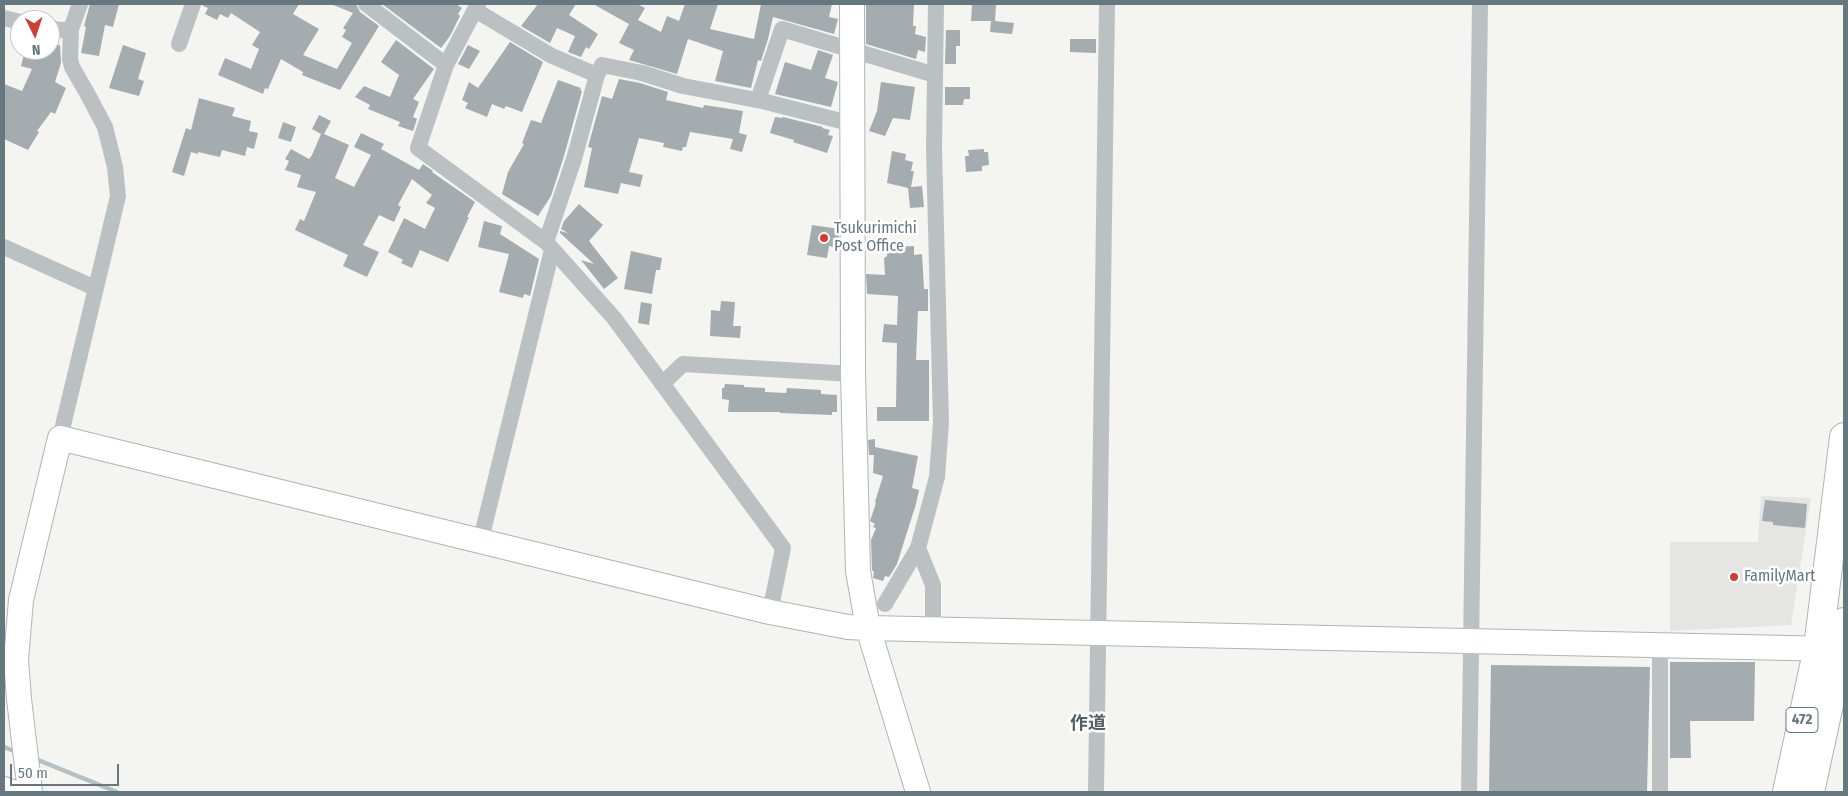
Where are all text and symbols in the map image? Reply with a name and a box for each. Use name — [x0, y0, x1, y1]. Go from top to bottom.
north arrow — [10, 10, 60, 60]
text: N — [31, 41, 41, 58]
place label: Tsukurimichi Post Office — [834, 219, 917, 257]
marker: Tsukurimichi Post Office — [818, 232, 830, 244]
place label: FamilyMart — [1744, 567, 1815, 587]
marker: FamilyMart — [1728, 571, 1740, 583]
road number: 472 — [1786, 708, 1818, 732]
district label: 作道 — [1070, 713, 1106, 735]
scale bar — [12, 754, 121, 786]
text: 50 m — [18, 764, 48, 782]

